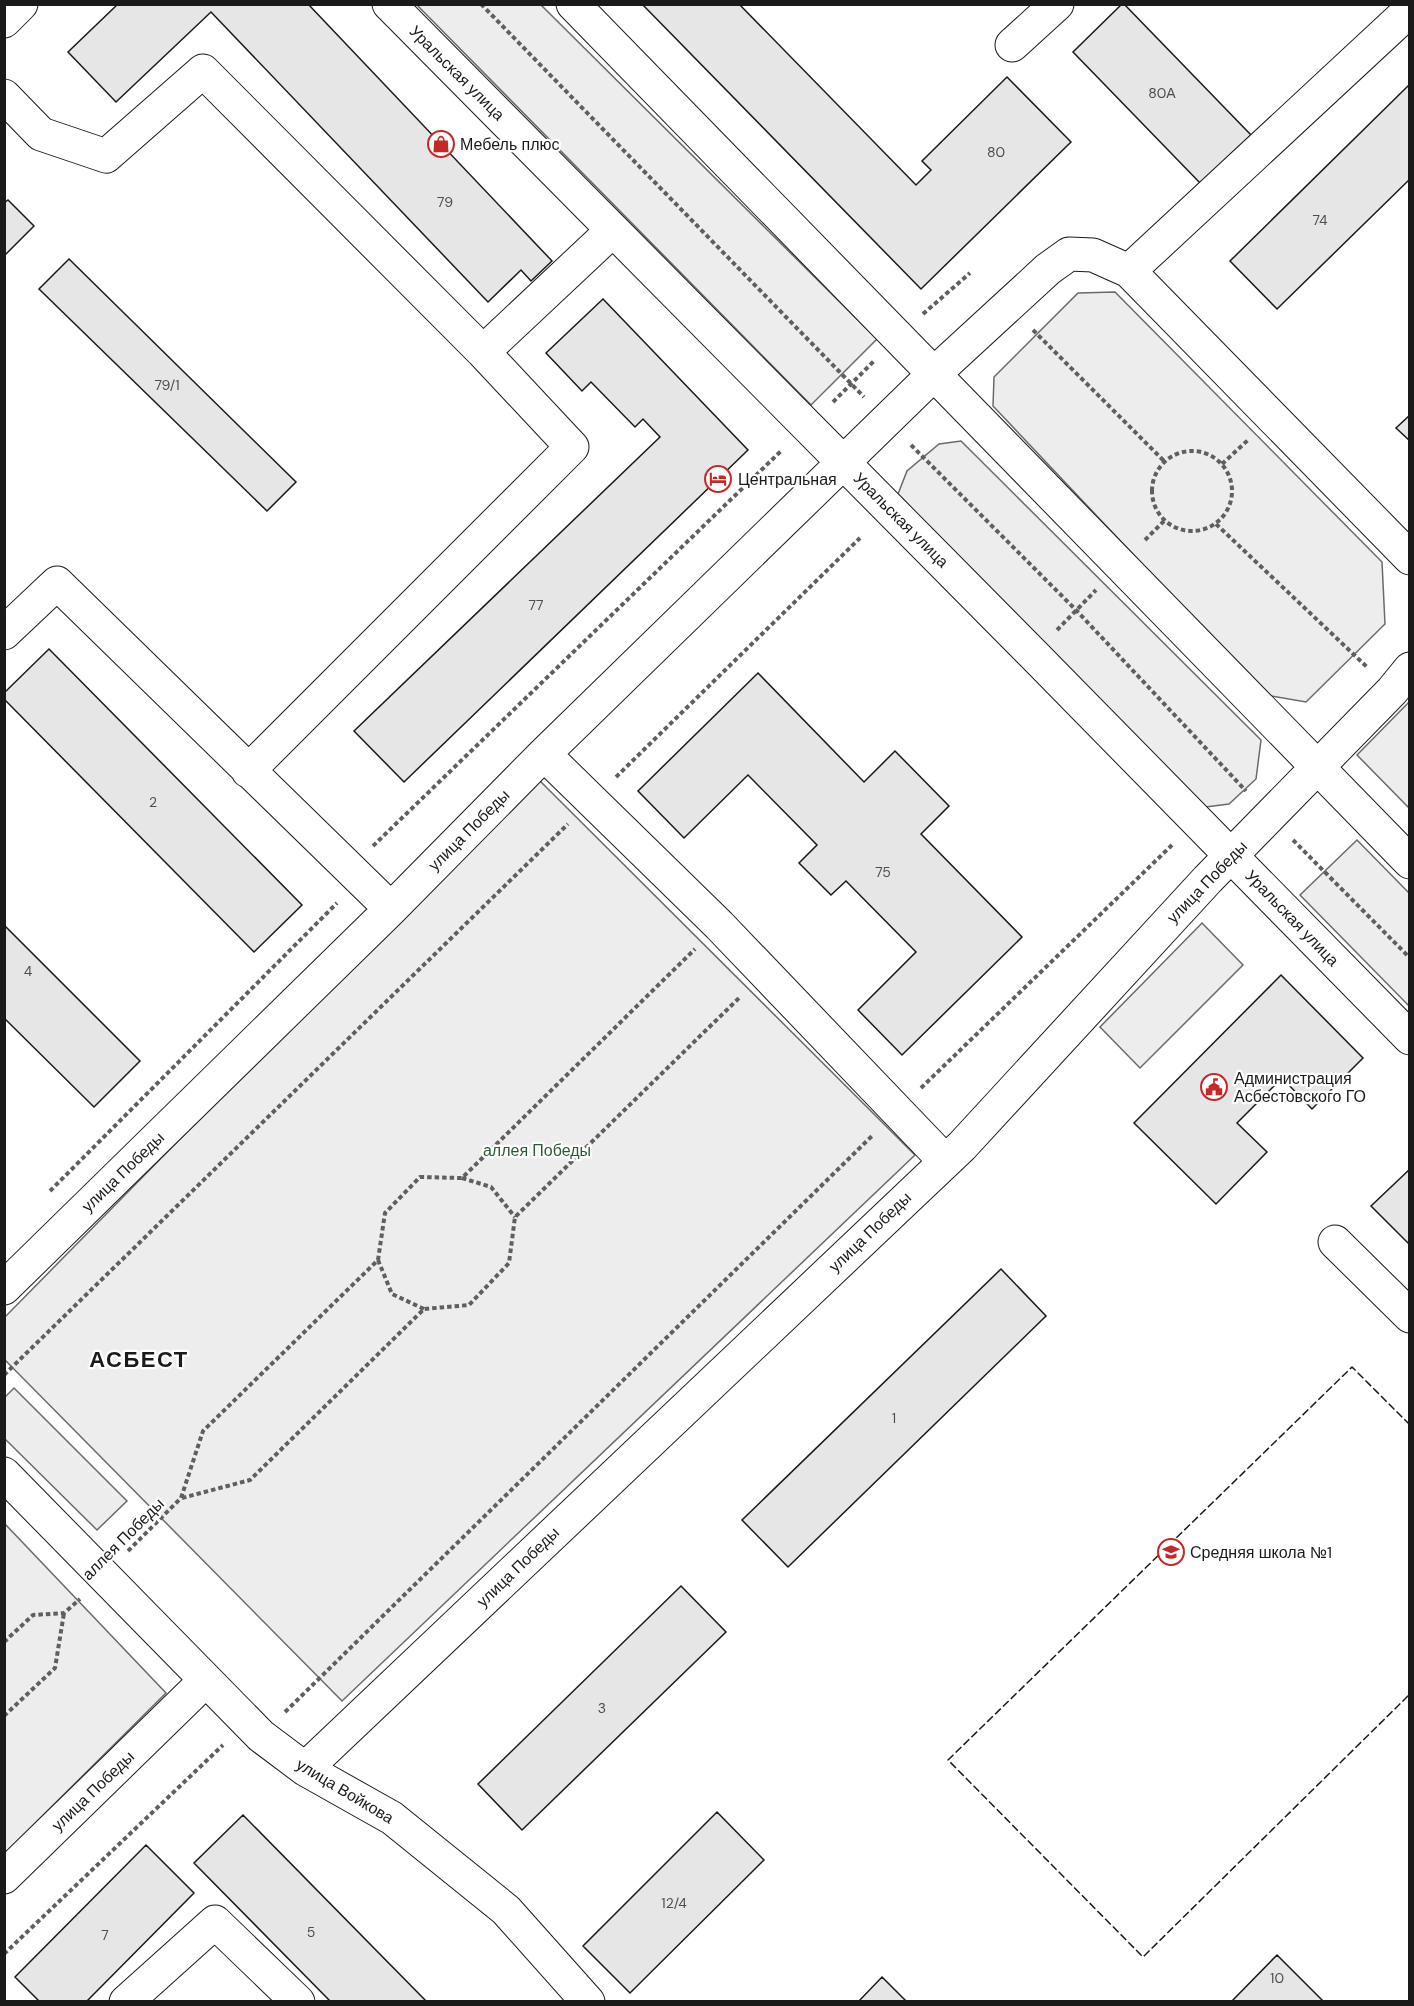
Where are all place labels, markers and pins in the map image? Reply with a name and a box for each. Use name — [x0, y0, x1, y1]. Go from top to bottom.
shop icon: Мебель плюс — [426, 129, 456, 159]
place label: Мебель плюс — [460, 134, 560, 155]
hotel icon: Центральная — [703, 464, 733, 494]
place label: Центральная — [738, 469, 837, 490]
place label: Администрация Асбестовского ГО — [1234, 1068, 1366, 1107]
public building icon: Администрация Асбестовского ГО — [1199, 1072, 1229, 1102]
school or university icon: Средняя школа №1 — [1156, 1537, 1186, 1567]
place label: Средняя школа №1 — [1190, 1542, 1332, 1563]

